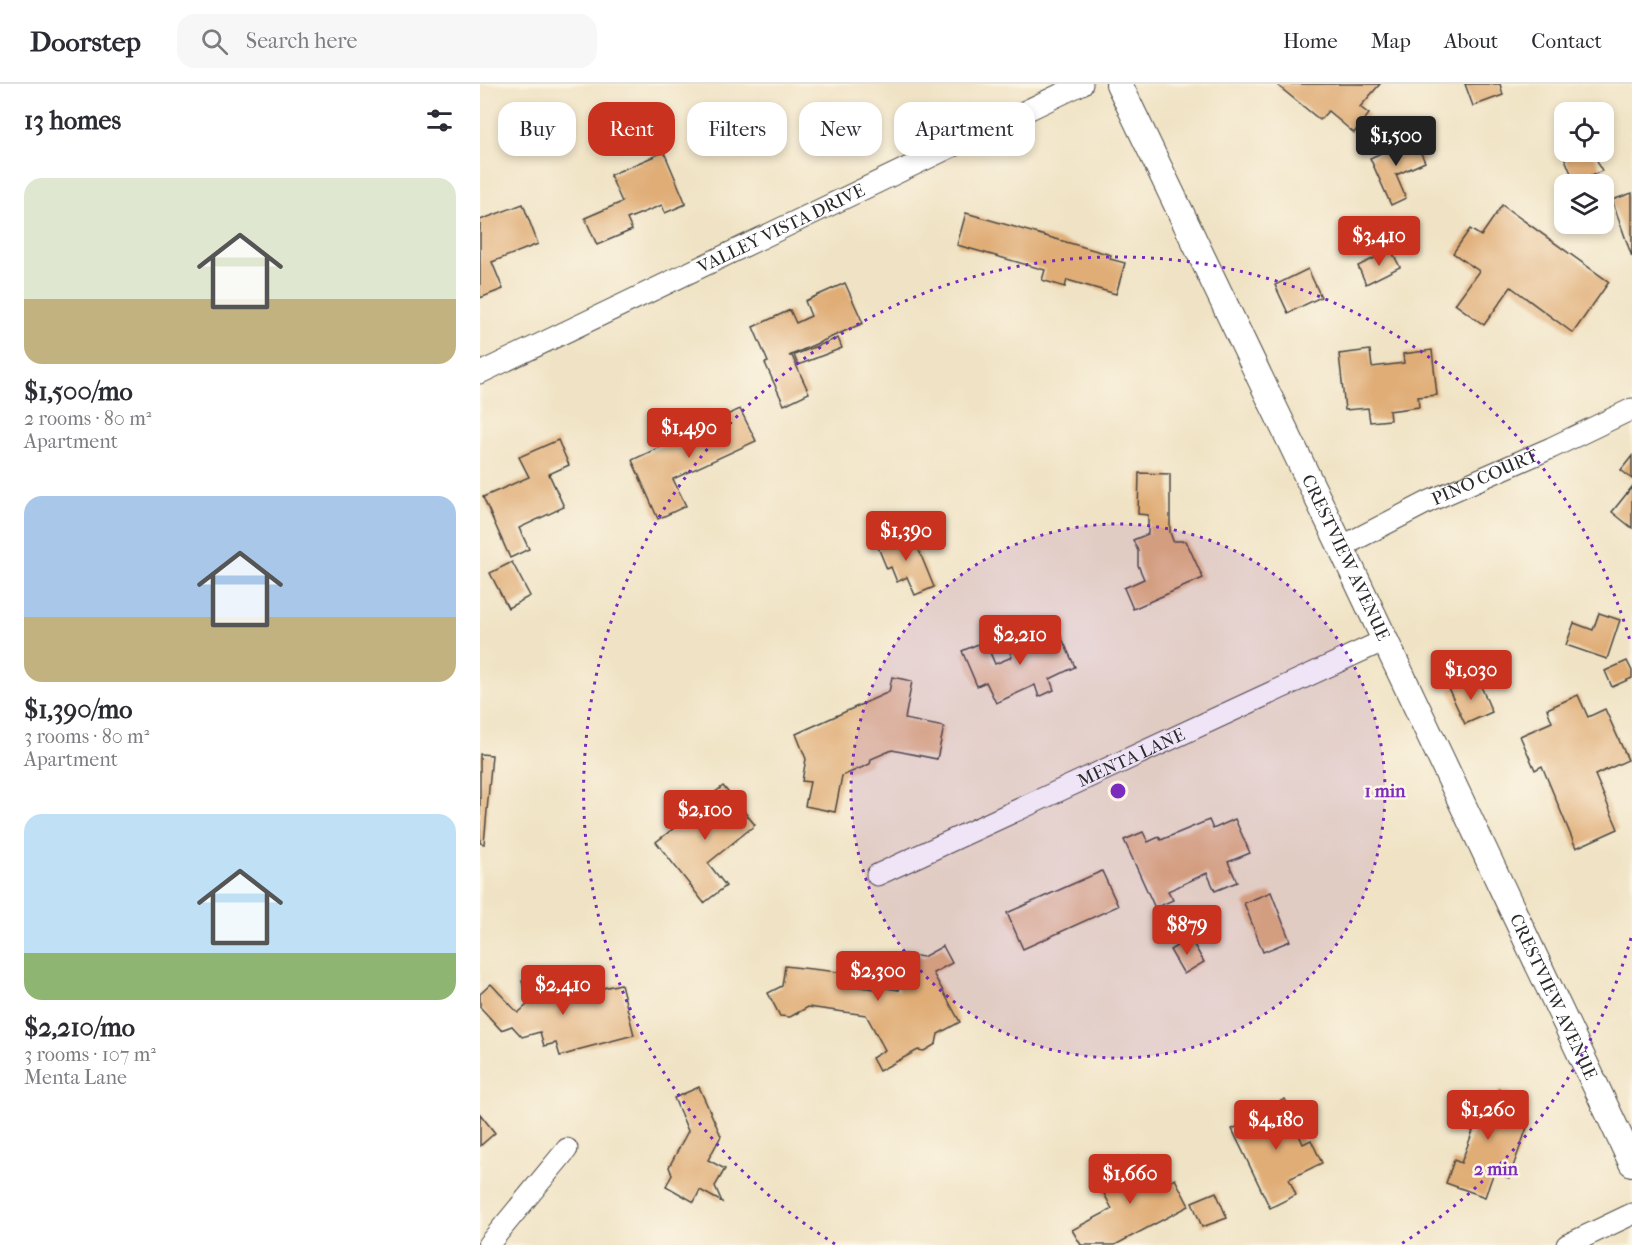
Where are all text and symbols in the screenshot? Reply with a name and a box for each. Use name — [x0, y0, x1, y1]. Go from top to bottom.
search box — [177, 14, 597, 68]
text: Doorstep — [30, 25, 141, 58]
icon: search — [198, 25, 231, 58]
text: Search here — [246, 28, 357, 54]
text: Home — [1283, 29, 1338, 53]
text: Map — [1371, 29, 1411, 53]
text: About — [1444, 29, 1498, 53]
text: Contact — [1531, 29, 1602, 53]
chip: Buy — [498, 102, 576, 156]
chip: Rent — [588, 102, 675, 156]
chip: Filters — [687, 102, 787, 156]
chip: New — [799, 102, 882, 156]
chip: Apartment — [894, 102, 1035, 156]
map controls — [1554, 102, 1614, 234]
button: locate — [1554, 102, 1614, 162]
icon: filters — [423, 104, 456, 137]
text: 13 homes — [24, 105, 121, 136]
pin: $1,500 — [1347, 116, 1445, 167]
text: $1,500 — [1370, 124, 1422, 147]
button: layers — [1554, 174, 1614, 234]
street label: VALLEY VISTA DRIVE — [693, 179, 868, 278]
pin: $3,410 — [1330, 216, 1428, 267]
icon: home — [186, 217, 294, 325]
text: $3,410 — [1352, 224, 1406, 247]
text: $1,500/mo — [24, 376, 133, 407]
text: 2 rooms · 80 m² — [24, 407, 151, 430]
pin: $1,490 — [640, 408, 738, 459]
text: $1,490 — [661, 416, 717, 439]
text: Apartment — [24, 430, 118, 453]
street label: PINO COURT — [1428, 444, 1542, 510]
street label: CRESTVIEW AVENUE — [1297, 471, 1394, 644]
pin: $1,390 — [857, 511, 955, 562]
text: $1,390 — [880, 519, 932, 542]
icon: home — [186, 535, 294, 643]
pin: $2,210 — [971, 615, 1069, 666]
text: $2,210 — [993, 623, 1047, 646]
pin: $1,030 — [1422, 650, 1520, 701]
text: $1,030 — [1445, 658, 1497, 681]
text: $1,390/mo — [24, 694, 133, 725]
street label: MENTA LANE — [1074, 724, 1188, 791]
text: 3 rooms · 80 m² — [24, 725, 149, 748]
text: Apartment — [24, 748, 118, 771]
centre of rings — [1108, 781, 1128, 801]
text: 1 min — [1364, 781, 1406, 802]
pin: $2,100 — [656, 790, 754, 841]
text: $2,100 — [678, 798, 732, 821]
icon: home — [186, 853, 294, 961]
pin: $879 — [1151, 905, 1223, 956]
street label: CRESTVIEW AVENUE — [1505, 911, 1602, 1083]
text: $879 — [1166, 913, 1208, 936]
pin: $2,300 — [829, 951, 927, 1002]
text: $2,300 — [850, 959, 906, 982]
pin: $2,410 — [514, 965, 612, 1016]
text: $2,410 — [535, 973, 591, 996]
text: $2,210/mo — [24, 1012, 135, 1043]
text: 3 rooms · 107 m² — [24, 1043, 156, 1066]
text: Menta Lane — [24, 1066, 127, 1089]
pin: $1,260 — [1439, 1090, 1537, 1141]
text: $1,260 — [1461, 1098, 1515, 1121]
pin: $4,180 — [1227, 1100, 1325, 1151]
text: $4,180 — [1248, 1108, 1304, 1131]
pin: $1,660 — [1081, 1154, 1179, 1205]
text: 2 min — [1474, 1159, 1518, 1180]
text: $1,660 — [1103, 1162, 1157, 1185]

